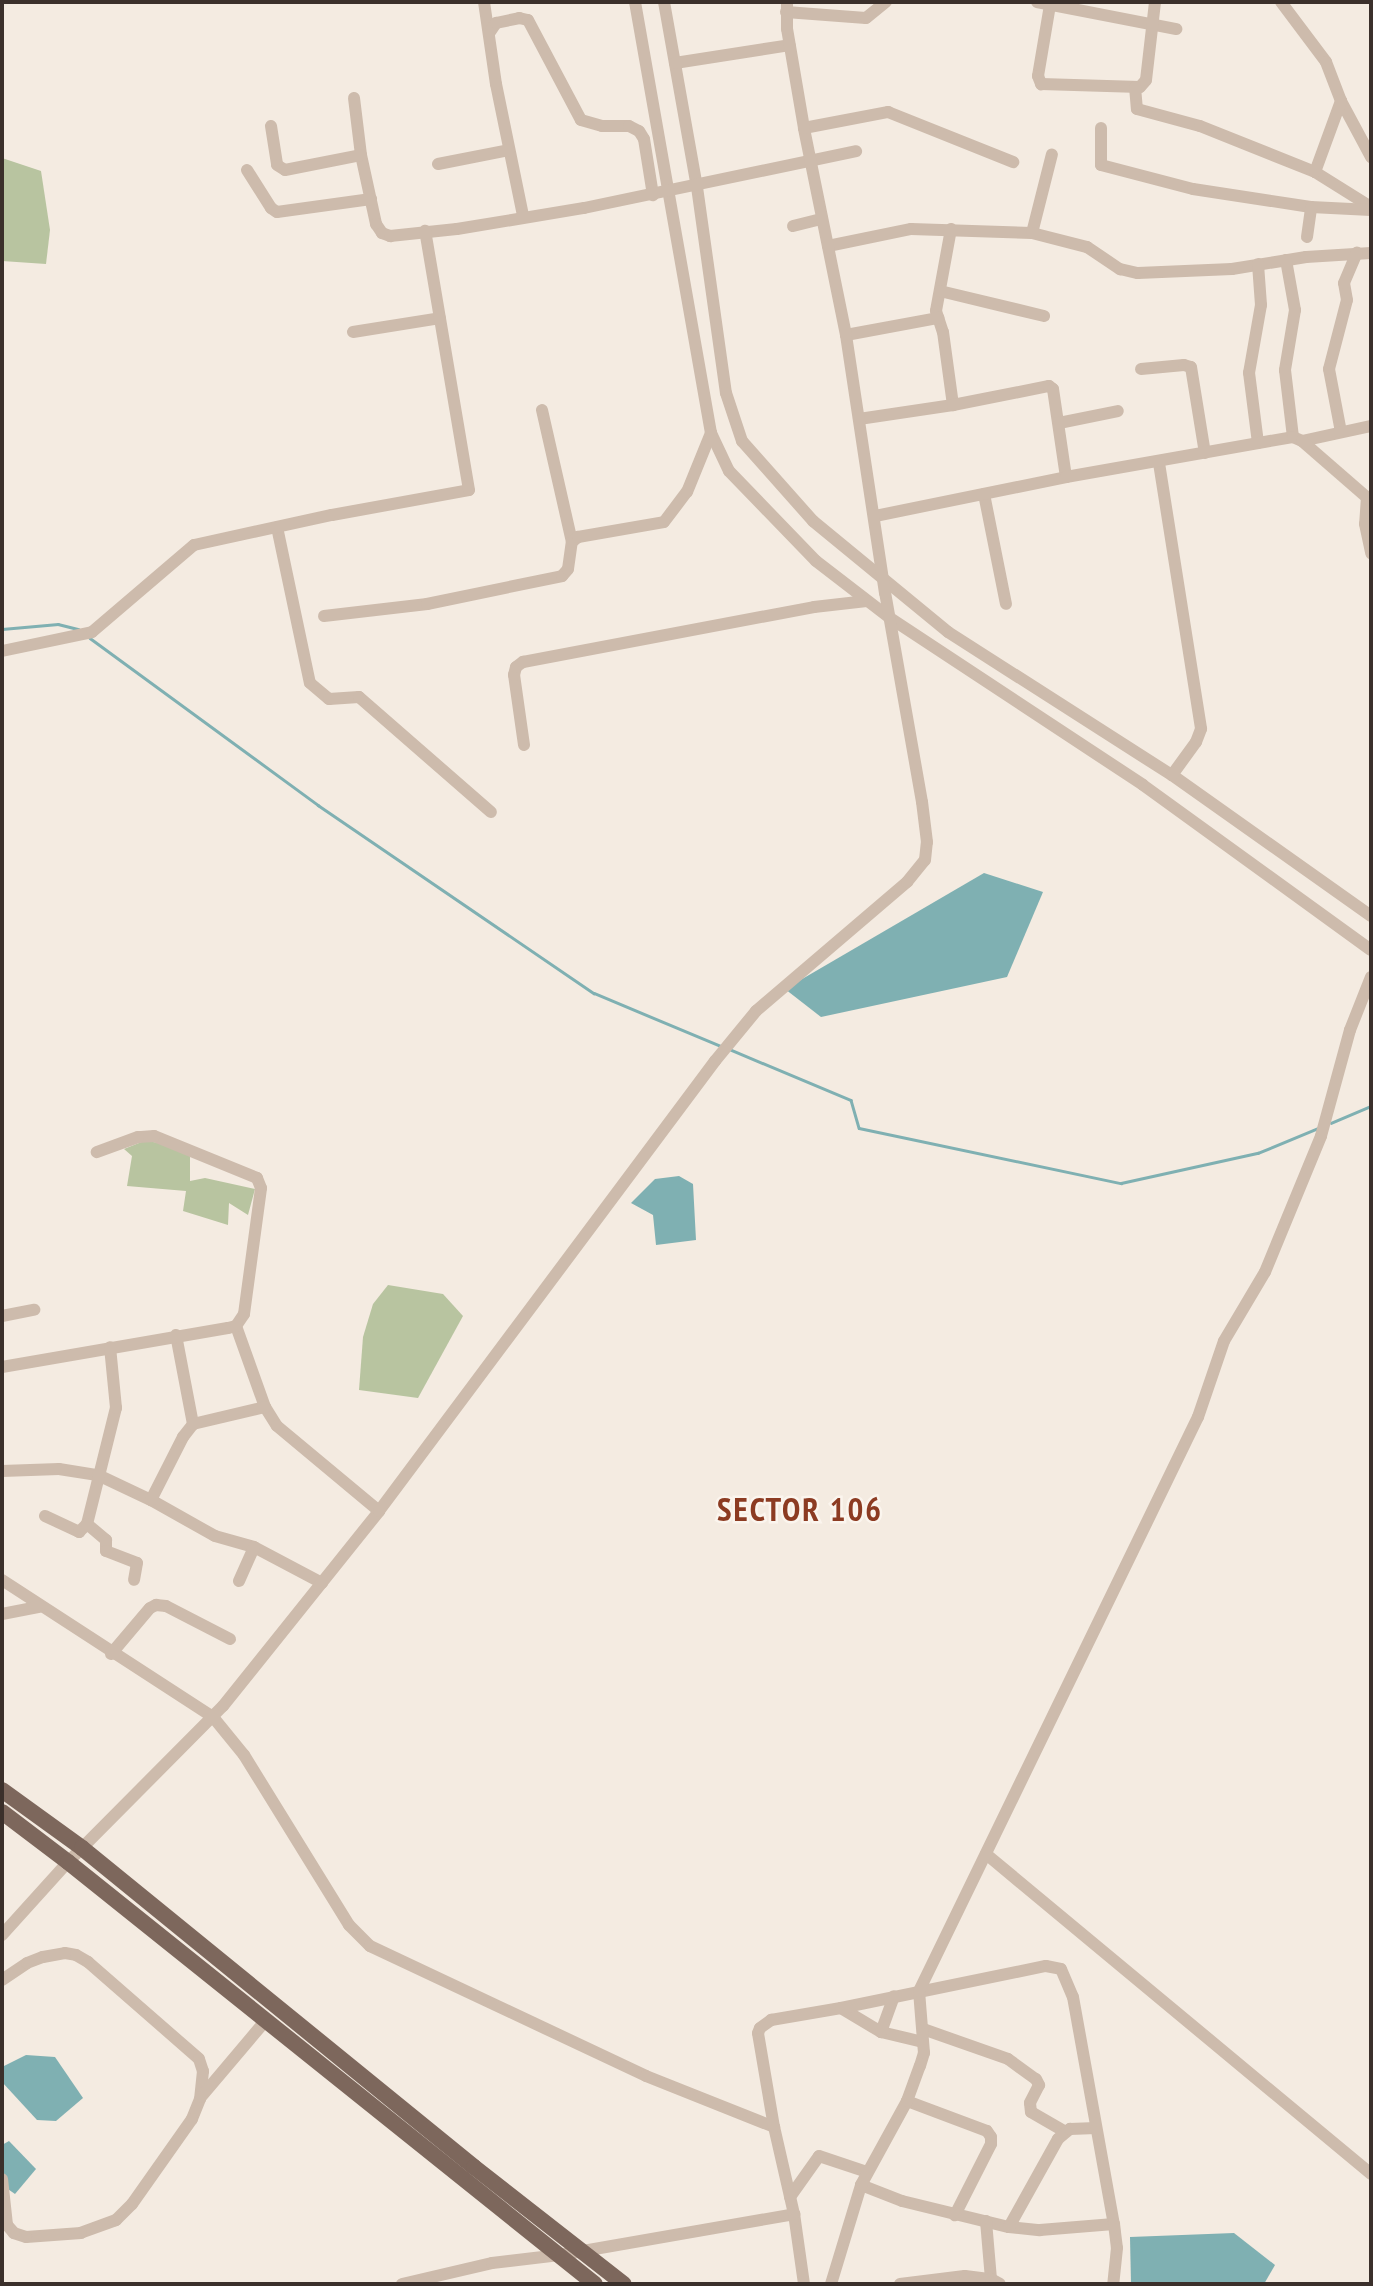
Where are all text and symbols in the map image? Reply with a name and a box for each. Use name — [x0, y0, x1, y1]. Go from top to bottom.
district label: SECTOR 106 — [718, 1489, 882, 1529]

